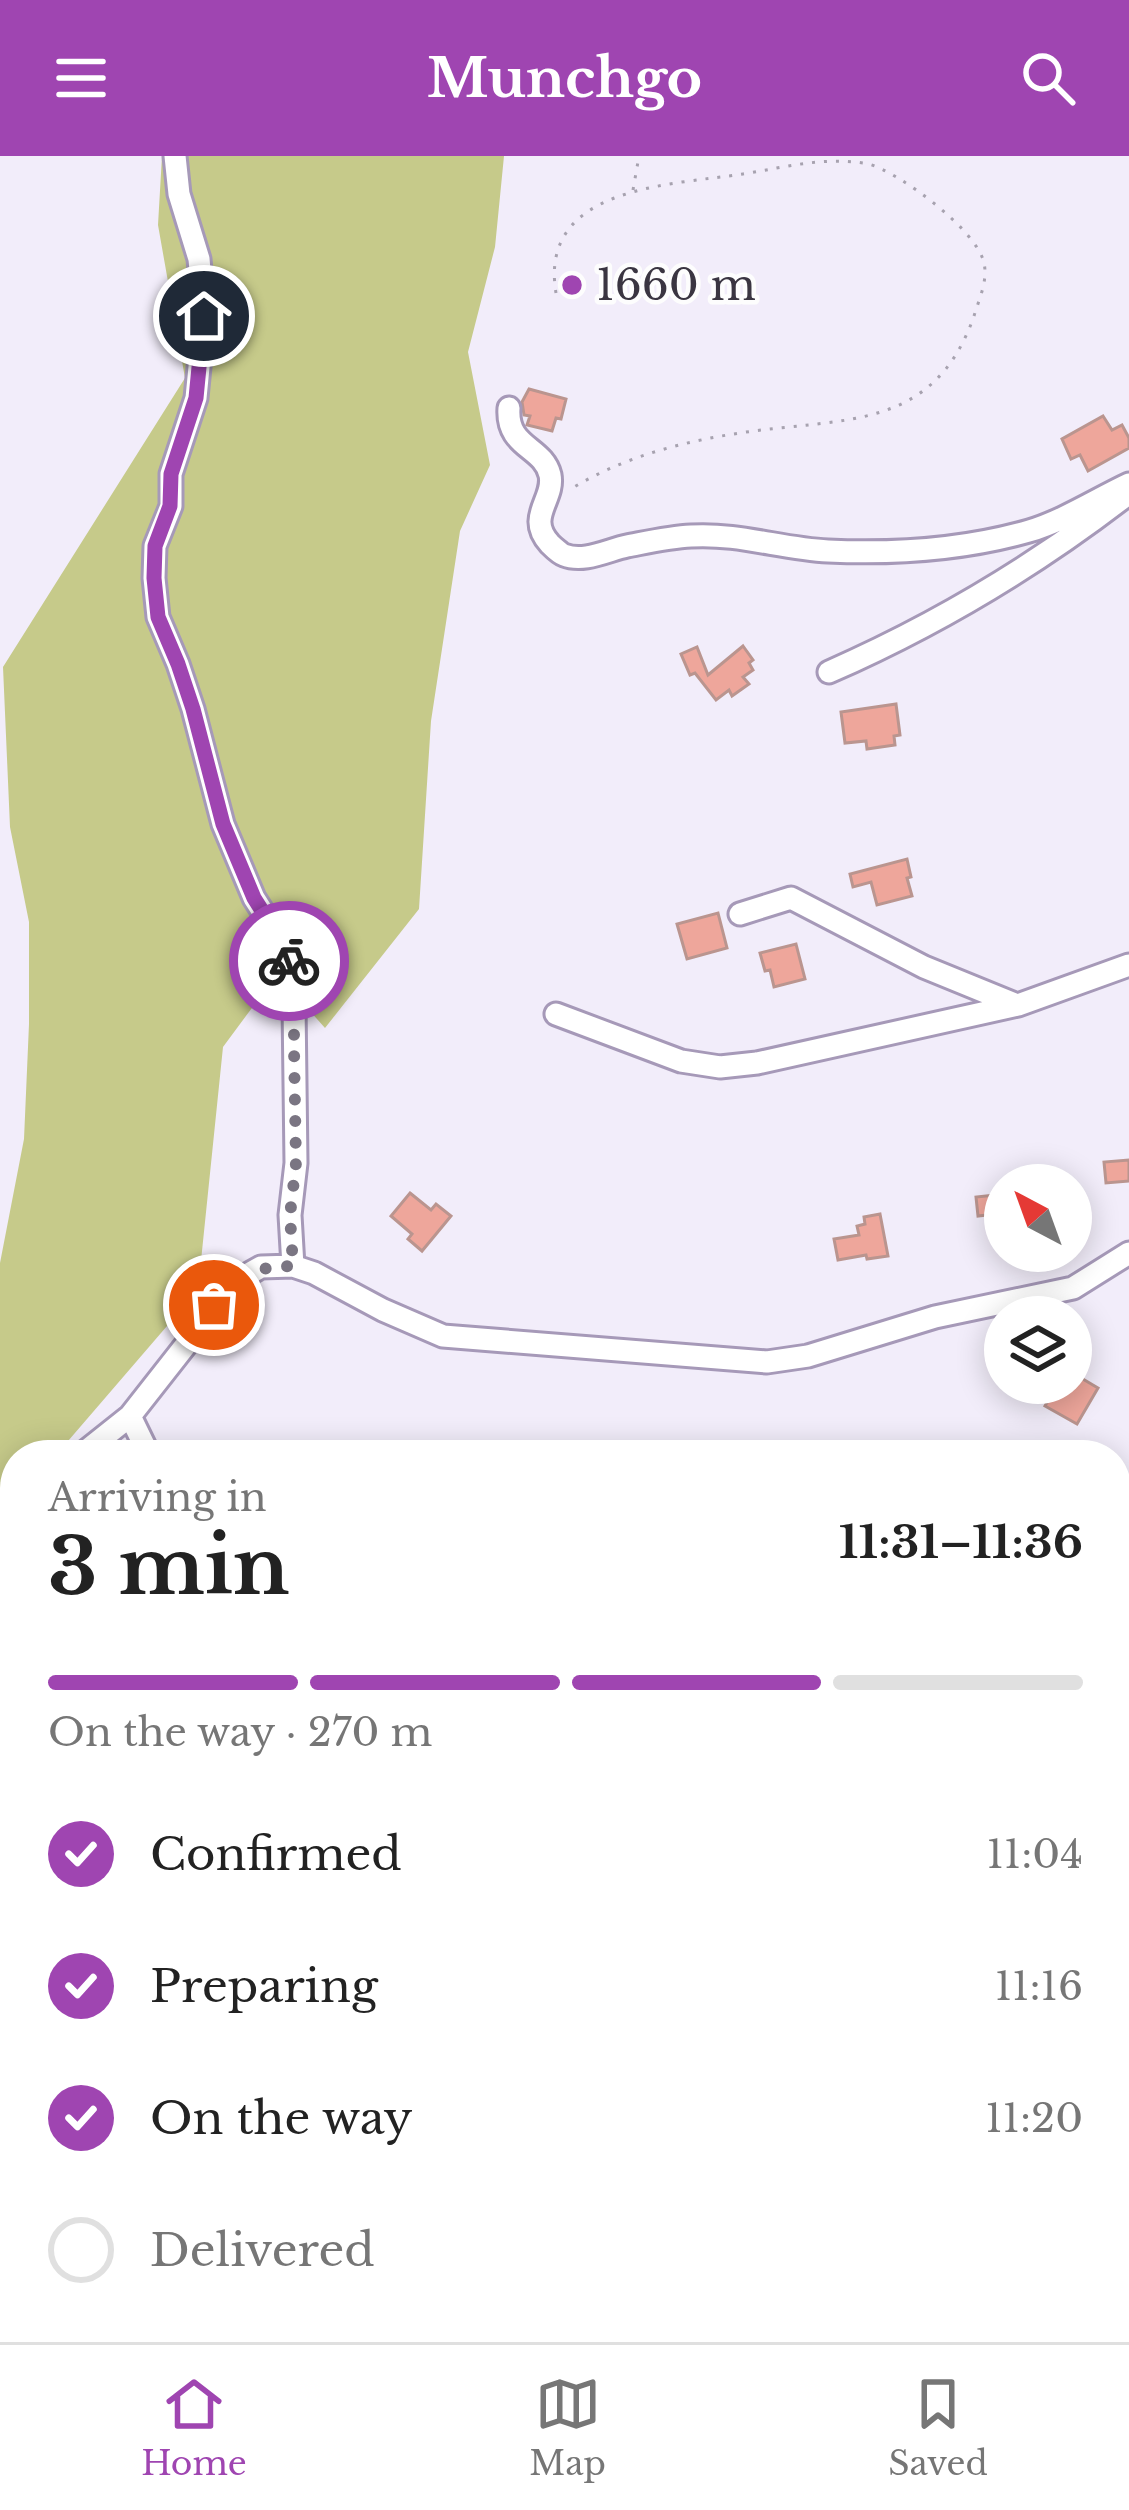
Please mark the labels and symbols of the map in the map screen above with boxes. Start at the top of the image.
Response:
place label: 1660 m [596,259,756,311]
pin [153,265,255,367]
marker: 1660 m [559,272,585,298]
courier [229,901,349,1021]
north arrow [984,1164,1092,1272]
pin [163,1254,265,1356]

